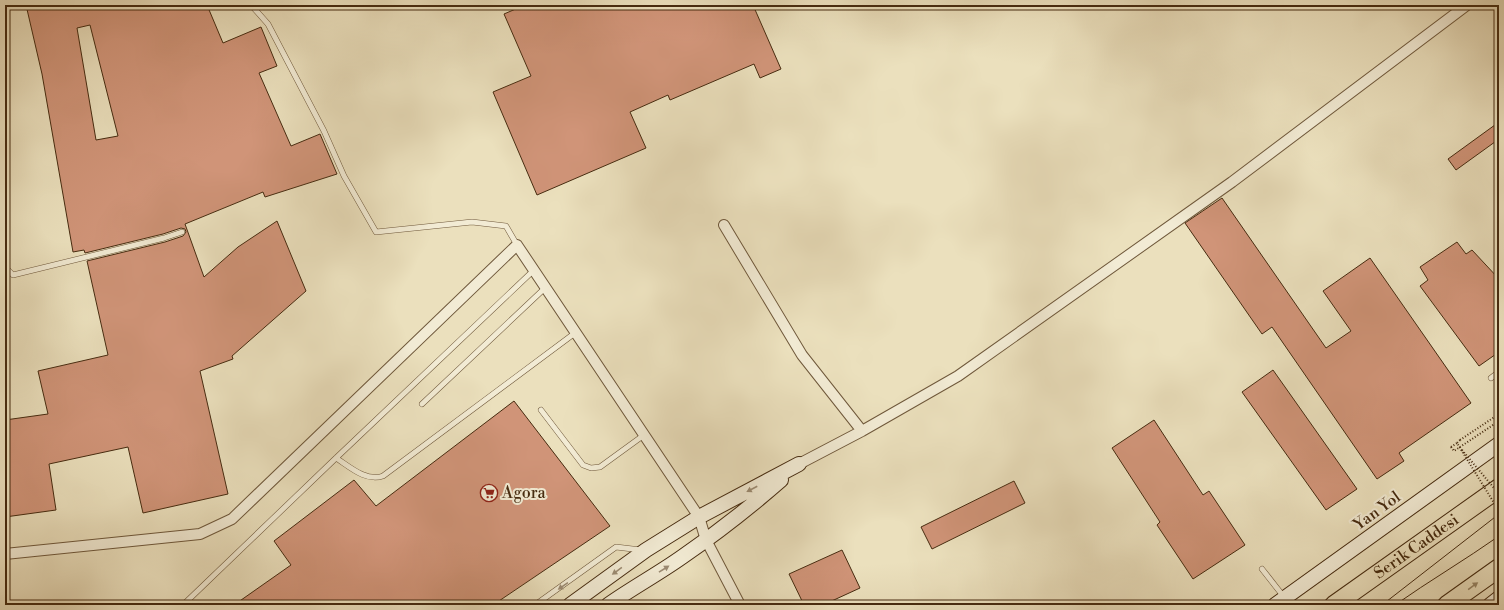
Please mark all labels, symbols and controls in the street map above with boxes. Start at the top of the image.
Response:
supermarket icon: Agora [479,483,499,503]
place label: Agora [501,483,547,503]
one-way arrow [746,486,758,492]
street label: Yan Yol [1349,487,1405,535]
street label: Serik Caddesi [1370,510,1463,583]
one-way arrow [659,565,669,573]
one-way arrow [612,566,623,575]
one-way arrow [557,581,568,590]
one-way arrow [1468,582,1478,590]

